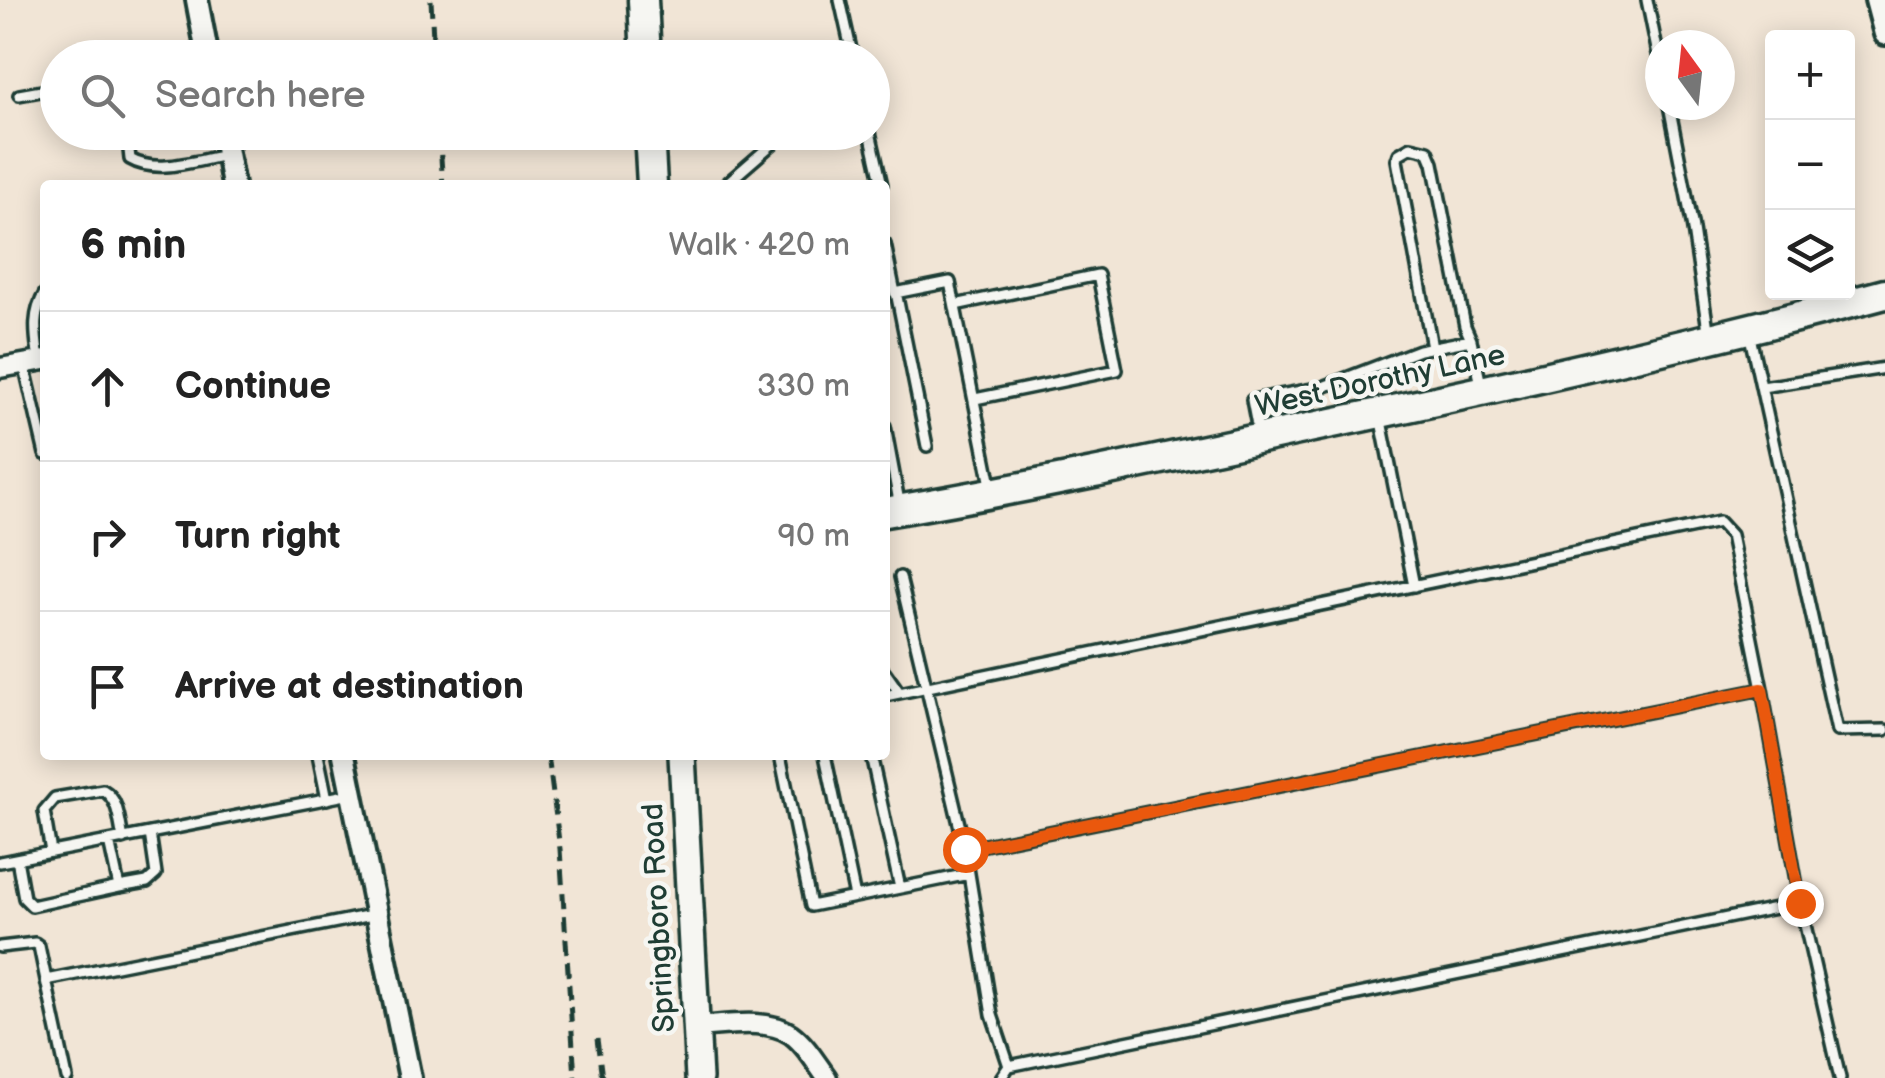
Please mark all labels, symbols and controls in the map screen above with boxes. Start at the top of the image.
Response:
north arrow [1645,30,1735,120]
map controls [1765,30,1855,300]
button: + [1765,30,1855,120]
search box [40,40,890,150]
icon: search [75,68,130,123]
text: Search here [155,73,366,118]
button: − [1765,120,1855,210]
button: layers [1765,210,1855,300]
text: 6 min [80,220,186,271]
text: Walk · 420 m [669,226,850,265]
street label: West Dorothy Lane [1252,337,1508,425]
icon: ahead [80,359,135,414]
text: Continue [175,364,331,409]
text: 330 m [757,367,850,406]
icon: right [80,509,135,564]
text: Turn right [175,514,340,559]
text: 90 m [778,517,850,556]
icon: arrive [80,659,135,714]
text: Arrive at destination [175,664,524,709]
street label: Springboro Road [635,802,683,1033]
route start [943,827,989,873]
route end [1778,881,1824,927]

